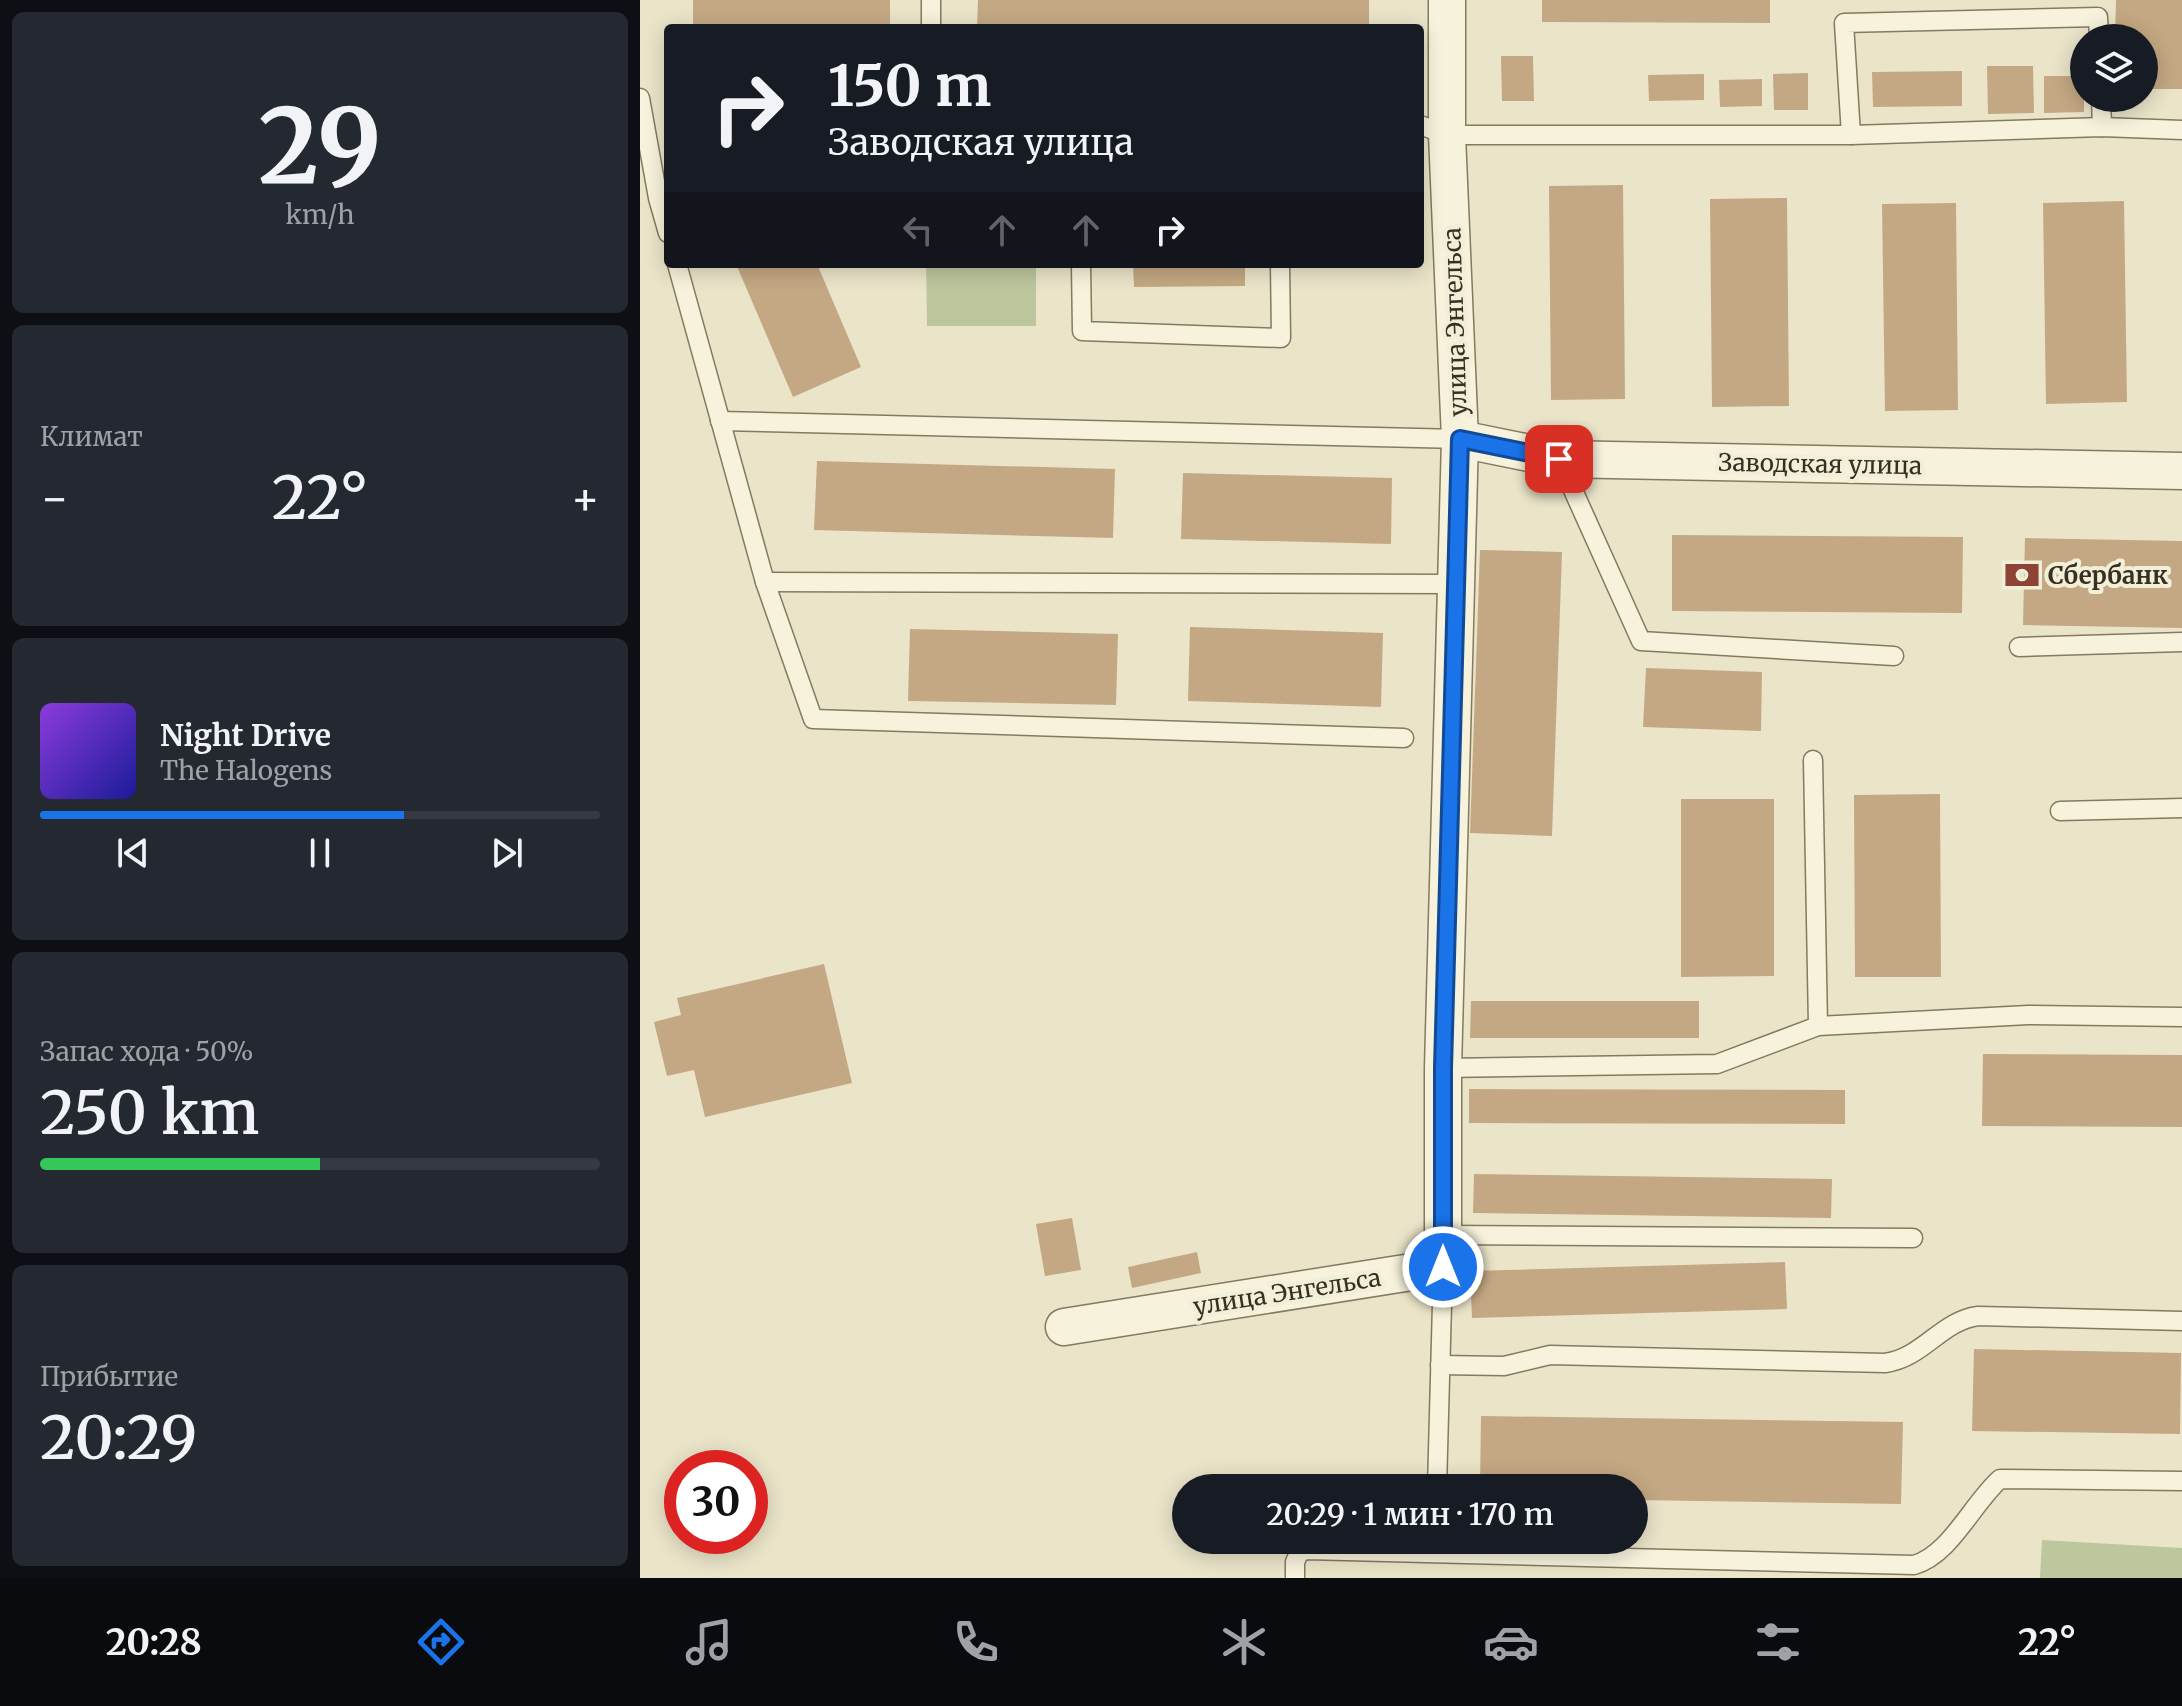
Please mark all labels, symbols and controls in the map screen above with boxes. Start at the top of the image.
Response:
map controls [2070,24,2158,112]
button: layers [2070,24,2158,112]
text: 150 m [828,51,991,121]
icon: right [696,56,800,160]
text: 29 [258,81,382,211]
text: Заводская улица [828,120,1134,165]
text: km/h [286,198,354,231]
icon: left [896,208,940,252]
icon: ahead [980,208,1024,252]
icon: ahead [1064,208,1108,252]
icon: right [1148,208,1192,252]
street label: улица Энгельса [1436,227,1474,417]
text: Климат [40,420,143,453]
pin [1525,425,1593,493]
icon: arrive [1537,437,1581,481]
street label: Заводская улица [1718,447,1922,481]
text: 22° [272,460,368,535]
text: − [40,471,69,526]
text: + [571,471,600,526]
bank icon: Сбербанк [2003,556,2041,594]
place label: Сбербанк [2048,560,2168,591]
text: Night Drive [160,716,331,754]
text: The Halogens [160,754,332,787]
icon: previous [111,831,155,875]
icon: pause [298,831,342,875]
icon: next [485,831,529,875]
text: Запас хода · 50% [40,1035,253,1068]
text: 250 km [40,1075,259,1150]
position arrow [1401,1225,1485,1309]
street label: улица Энгельса [1191,1262,1383,1322]
text: Прибытие [40,1360,178,1393]
text: 20:29 [40,1400,197,1475]
speed limit sign: 30 [664,1450,768,1554]
text: 20:29 · 1 мин · 170 m [1266,1495,1554,1533]
icon: directions [413,1614,469,1670]
icon: music [681,1614,737,1670]
icon: phone [948,1614,1004,1670]
icon: climate [1216,1614,1272,1670]
icon: car [1483,1614,1539,1670]
icon: filters [1750,1614,1806,1670]
text: 20:28 [106,1620,202,1665]
text: 22° [2018,1620,2076,1665]

